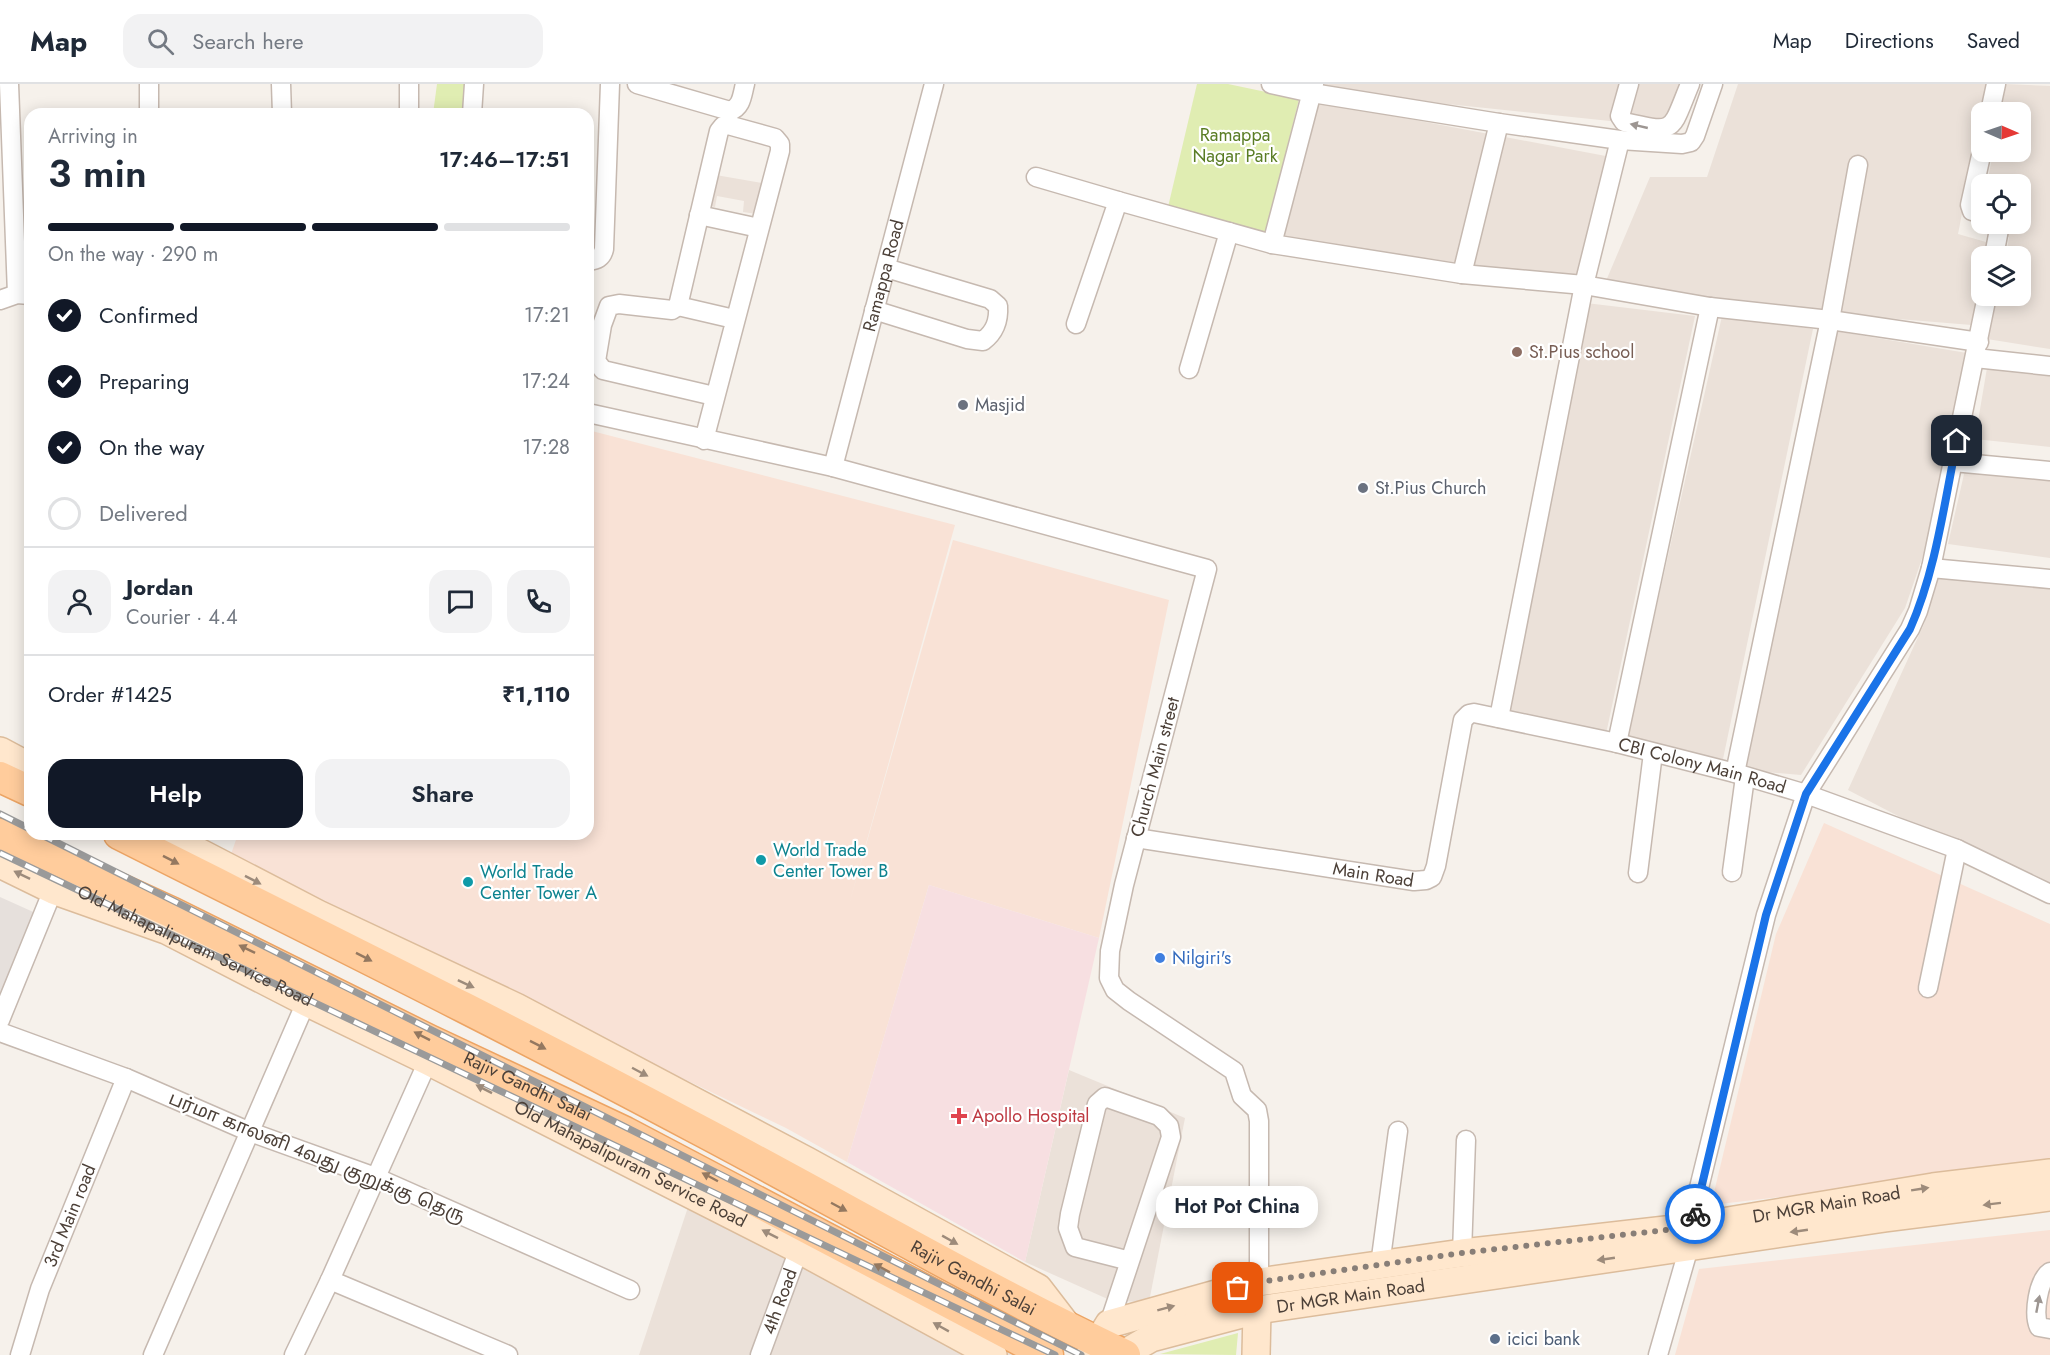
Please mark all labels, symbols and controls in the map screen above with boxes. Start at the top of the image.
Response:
search box [123,14,543,68]
text: Map [30,21,87,62]
icon: search [144,25,177,58]
text: Search here [192,25,304,57]
text: Map [1773,26,1812,56]
text: Directions [1845,26,1934,56]
text: Saved [1967,26,2020,56]
north arrow [1971,102,2031,162]
map controls [1971,102,2031,306]
one-way arrow [1630,121,1649,130]
text: Arriving in [48,122,138,151]
park label: Ramappa Nagar Park [1192,122,1278,169]
text: 17:46–17:51 [439,143,570,175]
text: 3 min [48,145,147,202]
button: locate [1971,174,2031,234]
street label: Ramappa Road [856,217,911,334]
text: On the way · 290 m [48,240,218,269]
button: layers [1971,246,2031,306]
icon: check [48,299,81,332]
text: Confirmed [99,299,198,331]
text: 17:21 [524,301,570,330]
place label: St.Pius school [1529,339,1634,365]
marker: St.Pius school [1510,345,1524,359]
icon: check [48,365,81,398]
text: Preparing [99,365,190,397]
text: 17:24 [521,367,570,396]
place label: Masjid [975,392,1025,418]
marker: Masjid [956,398,970,412]
pin [1931,415,1982,466]
icon: home [1940,424,1973,457]
icon: check [48,431,81,464]
text: On the way [99,431,204,463]
text: 17:28 [522,433,570,462]
place label: St.Pius Church [1375,475,1486,501]
marker: St.Pius Church [1356,481,1370,495]
text: Delivered [99,497,188,529]
button: person [48,570,111,633]
button: chat [429,570,492,633]
button: phone [507,570,570,633]
text: Jordan [126,571,193,603]
text: Courier · 4.4 [126,603,238,632]
text: Order #1425 [48,678,172,710]
text: ₹1,110 [502,678,570,710]
street label: Church Main street [1124,694,1186,840]
street label: CBI Colony Main Road [1615,731,1789,800]
button: Help [48,759,303,828]
button: Share [315,759,570,828]
place label: World Trade Center Tower B [773,837,888,884]
marker: World Trade Center Tower B [754,853,768,867]
one-way arrow [163,856,180,865]
street label: Main Road [1331,856,1416,894]
place label: World Trade Center Tower A [480,859,597,906]
one-way arrow [13,870,30,880]
one-way arrow [244,874,262,884]
marker: World Trade Center Tower A [461,875,475,889]
street label: Old Mahapalipuram Service Road [73,879,317,1013]
one-way arrow [239,944,256,953]
place label: Nilgiri's [1172,945,1231,971]
marker: Nilgiri's [1153,951,1167,965]
one-way arrow [356,953,373,962]
one-way arrow [458,979,475,988]
one-way arrow [413,1031,430,1041]
one-way arrow [530,1040,547,1049]
street label: Rajiv Gandhi Salai [459,1045,596,1128]
one-way arrow [631,1067,648,1077]
one-way arrow [475,1084,492,1094]
street label: பர்மா காலனி 4வது குறுக்கு தெரு [165,1085,469,1229]
street label: Old Mahapalipuram Service Road [510,1094,751,1234]
place label: Apollo Hospital [972,1103,1090,1129]
marker: Apollo Hospital [950,1107,968,1125]
street label: 3rd Main road [37,1160,102,1271]
one-way arrow [701,1172,718,1182]
street label: Dr MGR Main Road [1751,1180,1902,1230]
courier [1665,1184,1725,1244]
one-way arrow [1911,1185,1930,1194]
callout: Hot Pot China [1157,1186,1319,1228]
text: Hot Pot China [1174,1192,1300,1221]
icon: bike [1679,1198,1712,1231]
one-way arrow [1982,1199,2001,1209]
one-way arrow [831,1202,848,1212]
one-way arrow [1789,1226,1808,1235]
one-way arrow [761,1229,778,1239]
street label: Rajiv Gandhi Salai [906,1234,1041,1322]
one-way arrow [942,1235,958,1246]
one-way arrow [1596,1254,1615,1263]
pin [1212,1262,1263,1313]
one-way arrow [873,1263,890,1273]
street label: 4th Road [756,1265,804,1338]
icon: bag [1221,1271,1254,1304]
street label: Dr MGR Main Road [1275,1273,1427,1320]
one-way arrow [2034,1294,2043,1313]
one-way arrow [1157,1303,1175,1312]
one-way arrow [933,1322,950,1332]
place label: icici bank [1507,1326,1580,1352]
marker: icici bank [1488,1332,1502,1346]

